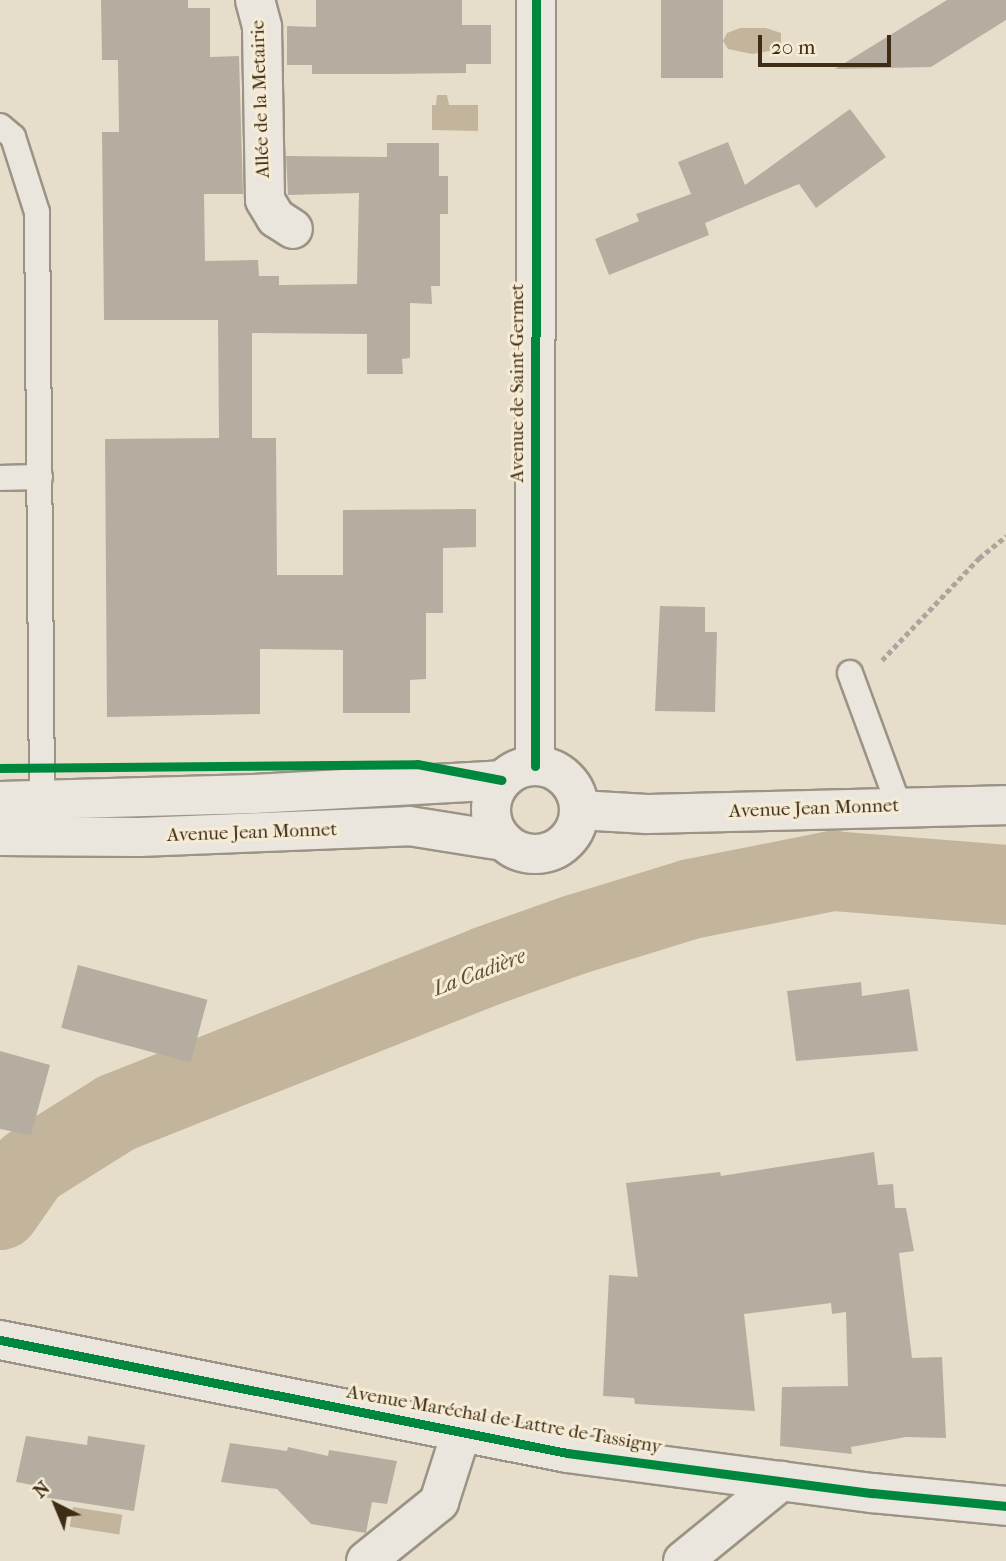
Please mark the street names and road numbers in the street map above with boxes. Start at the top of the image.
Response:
street label: Allée de la Metairie [247,20,275,178]
street label: Avenue de Saint-Germet [507,284,529,482]
street label: Avenue Jean Monnet [729,795,899,823]
street label: Avenue Jean Monnet [167,819,337,847]
street label: Avenue Maréchal de Lattre de Tassigny [345,1381,663,1459]

